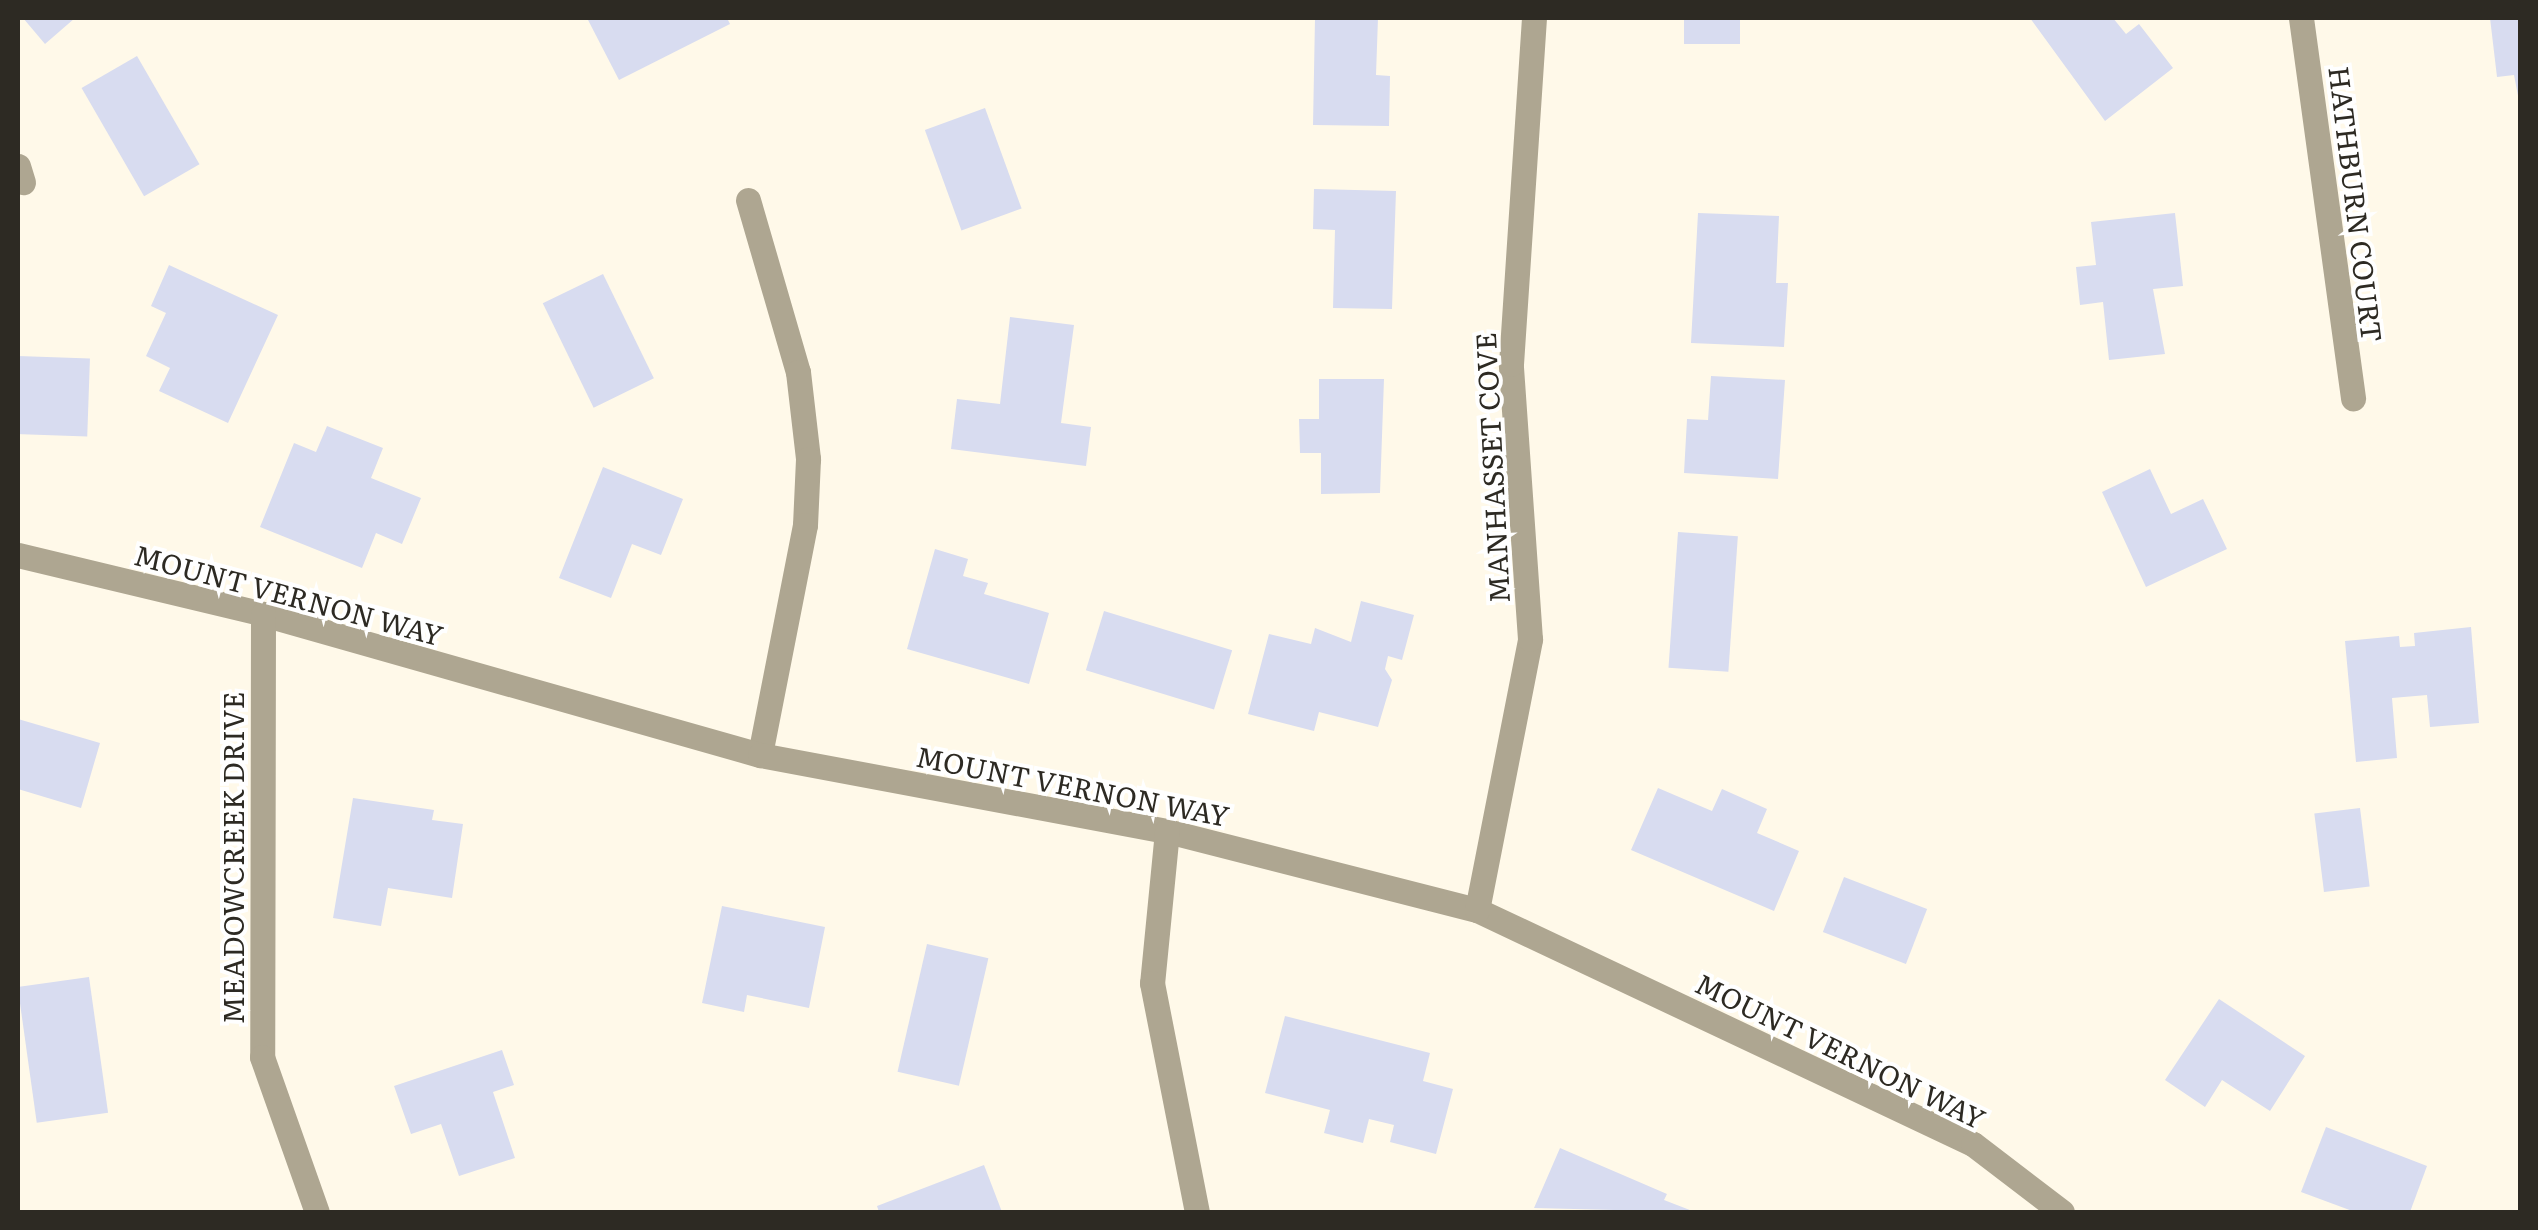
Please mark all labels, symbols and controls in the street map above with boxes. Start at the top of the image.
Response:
street label: HATHBURN COURT [2323,64,2391,344]
street label: MANHASSET COVE [1467,332,1515,604]
street label: MOUNT VERNON WAY [131,537,447,651]
street label: MEADOWCREEK DRIVE [215,692,249,1024]
street label: MOUNT VERNON WAY [914,738,1232,832]
street label: MOUNT VERNON WAY [1691,965,1991,1135]

